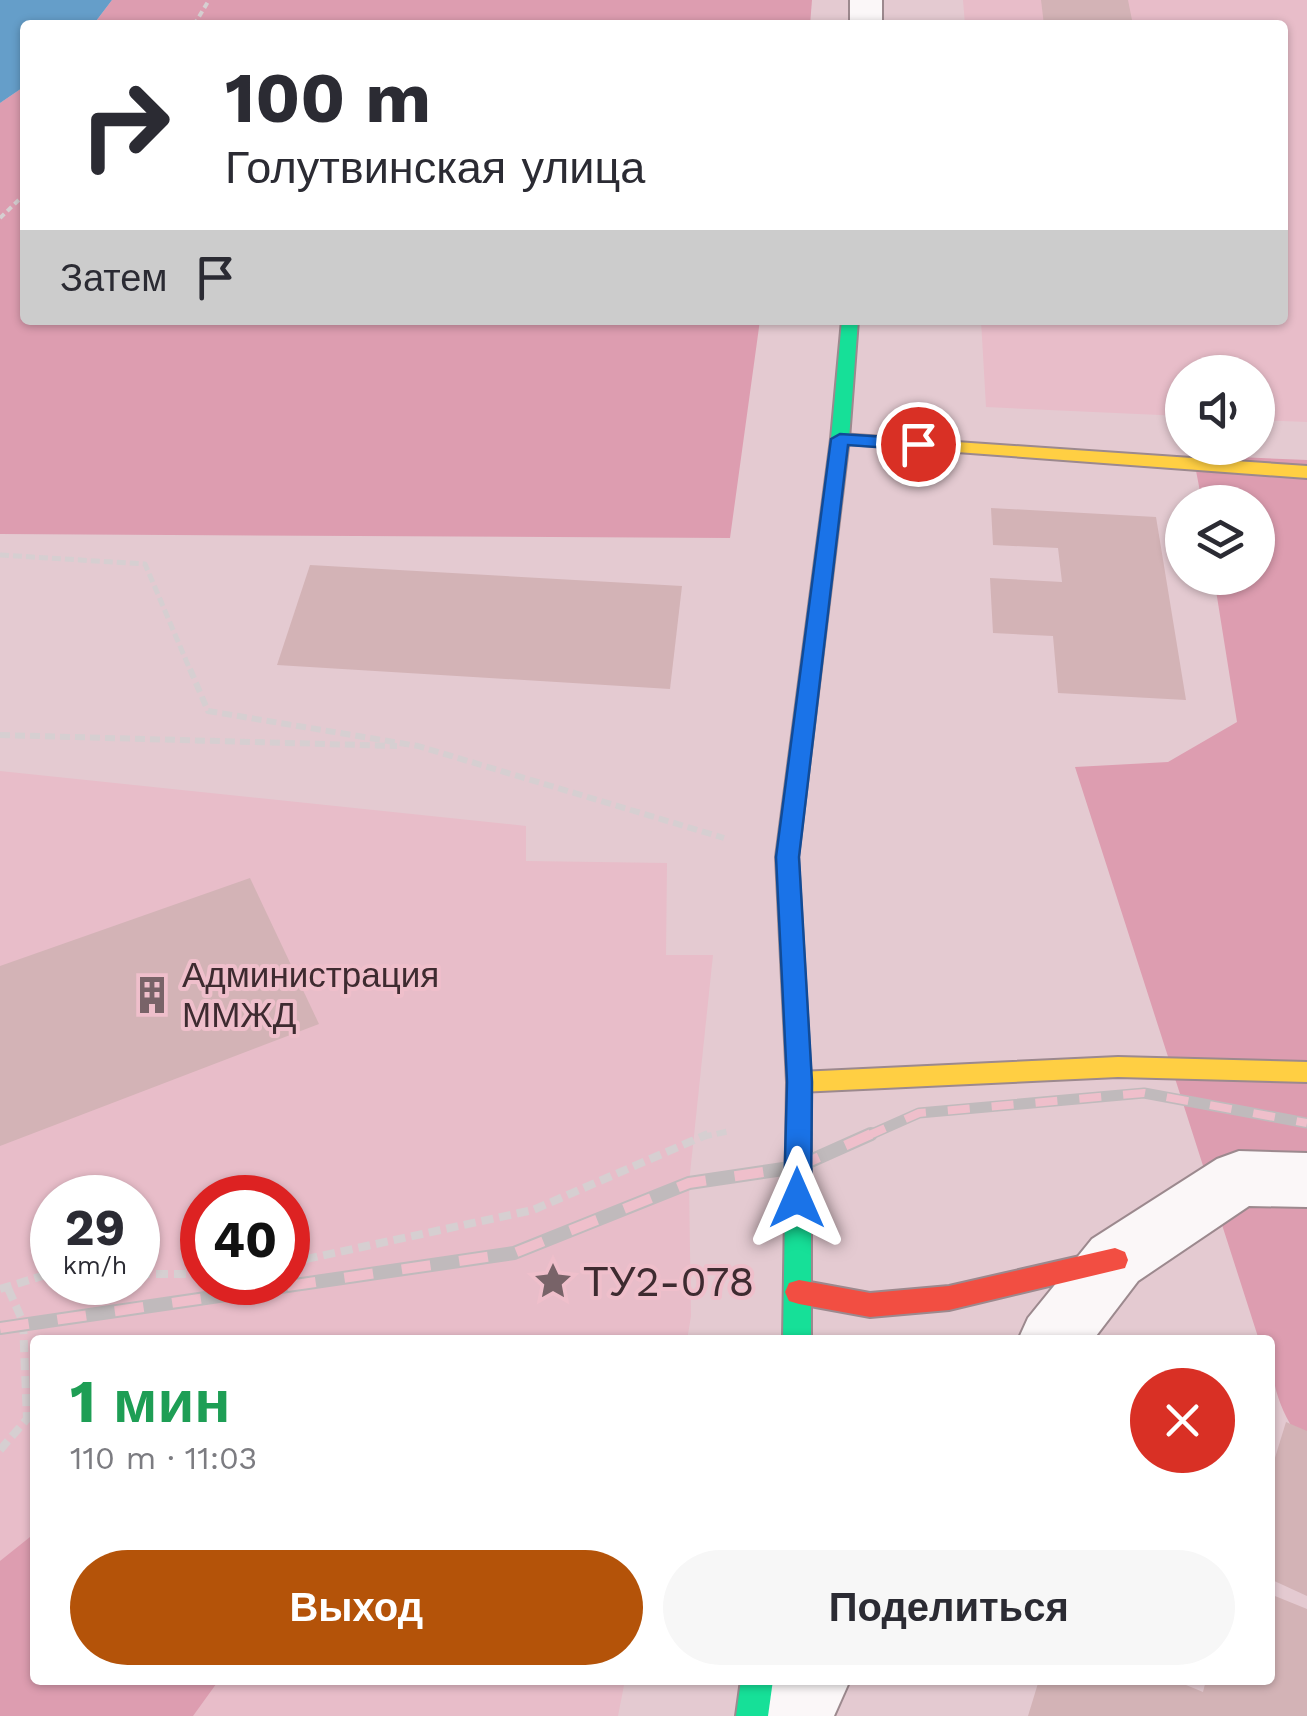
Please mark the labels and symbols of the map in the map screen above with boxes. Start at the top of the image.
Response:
pin [876,402,961,487]
place label: Администрация ММЖД [182,954,439,1036]
building icon: Администрация ММЖД [131,974,173,1016]
position arrow [745,1146,849,1250]
speed limit sign: 40 [180,1175,310,1305]
place label: ТУ2-078 [583,1257,754,1306]
place icon: ТУ2-078 [532,1260,574,1302]

